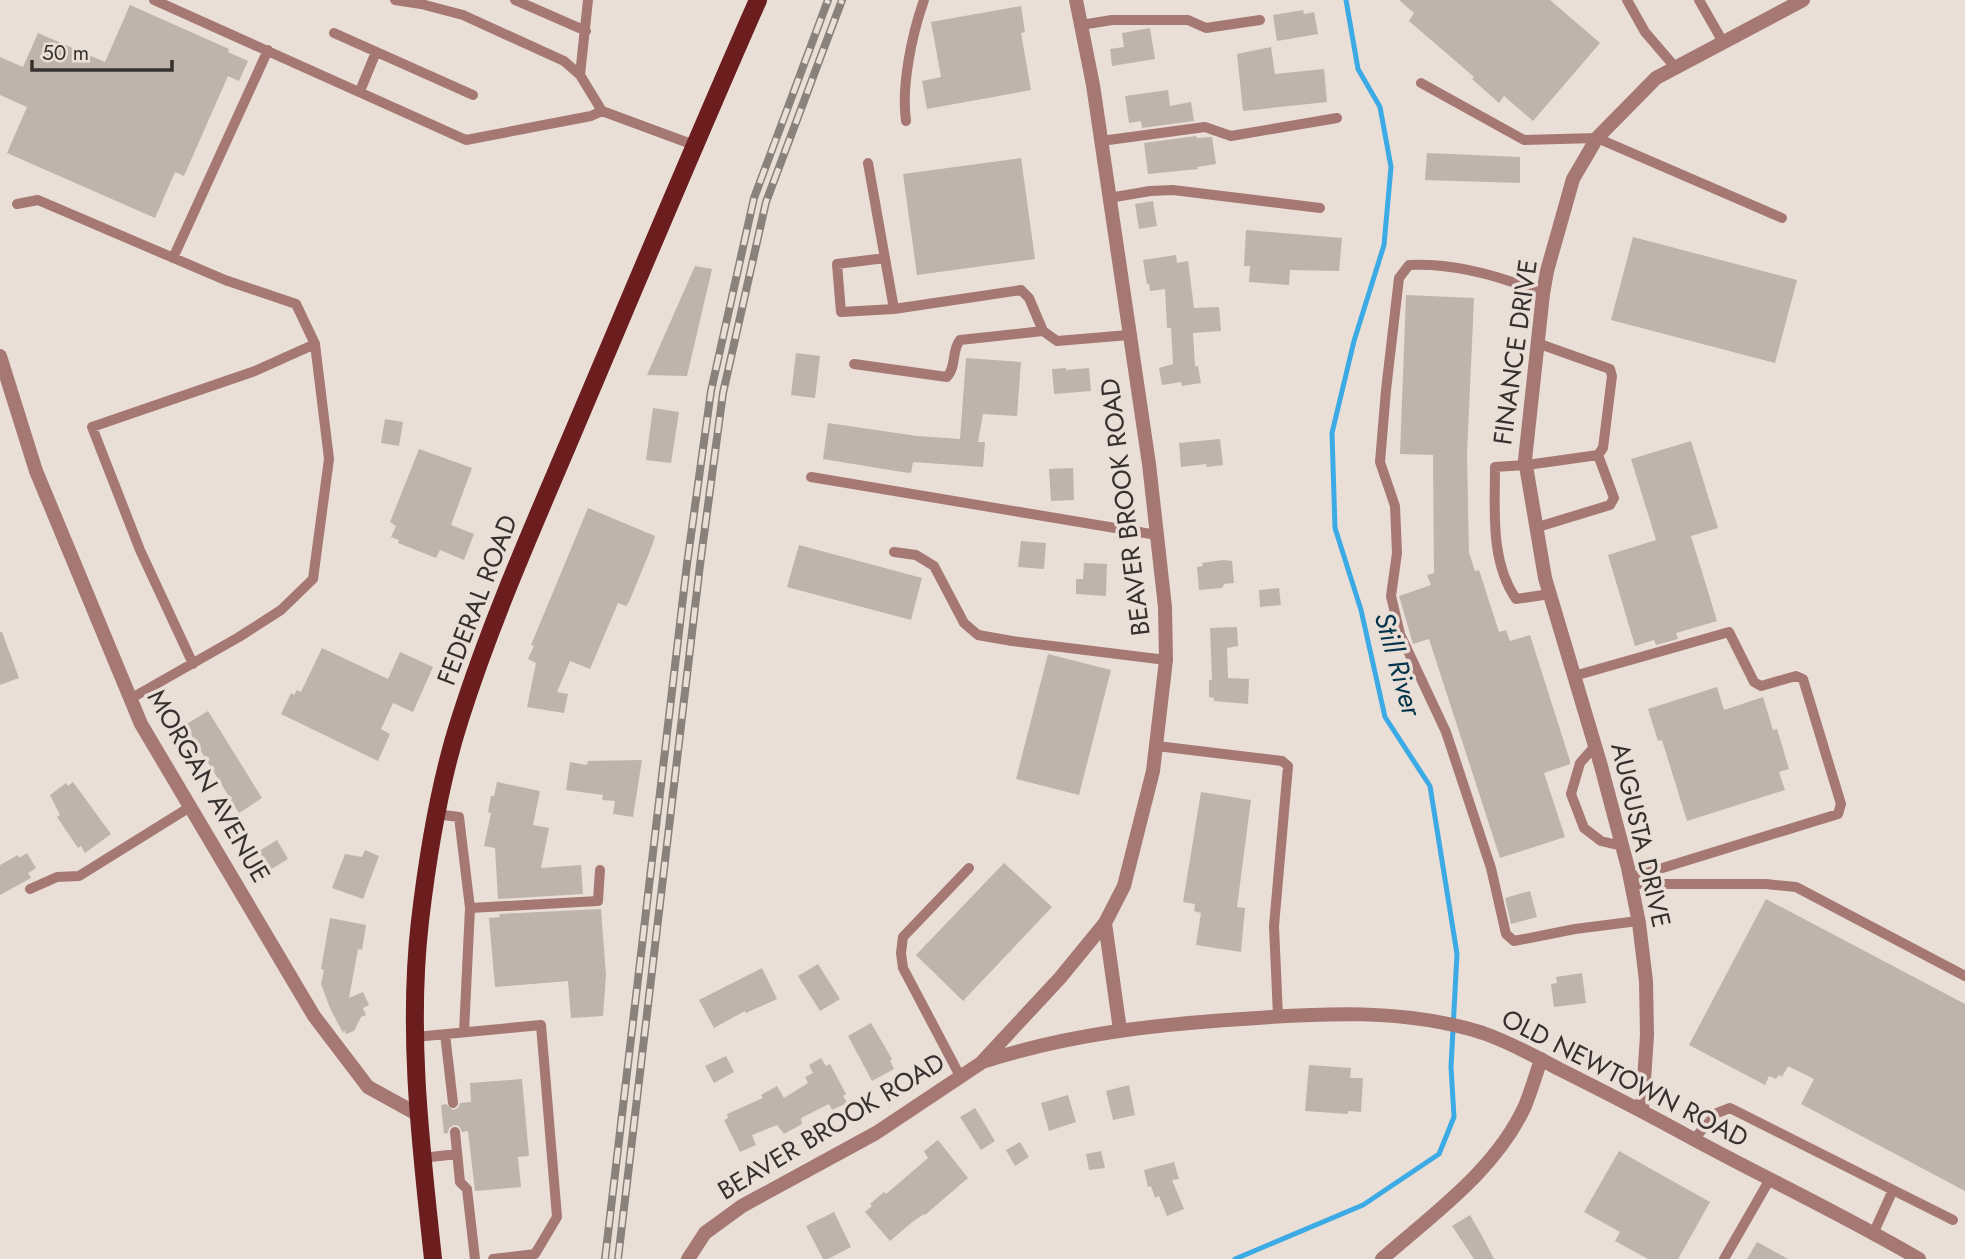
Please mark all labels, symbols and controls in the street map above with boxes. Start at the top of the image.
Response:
scale bar [32,28,172,72]
text: 50 m [42,38,89,68]
street label: FINANCE DRIVE [1483,257,1547,447]
street label: BEAVER BROOK ROAD [1090,376,1160,638]
street label: FEDERAL ROAD [427,509,527,691]
water label: Still River [1364,607,1433,722]
street label: MORGAN AVENUE [138,682,280,890]
street label: AUGUSTA DRIVE [1601,739,1681,931]
street label: OLD NEWTOWN ROAD [1495,999,1755,1157]
street label: BEAVER BROOK ROAD [710,1043,952,1209]

